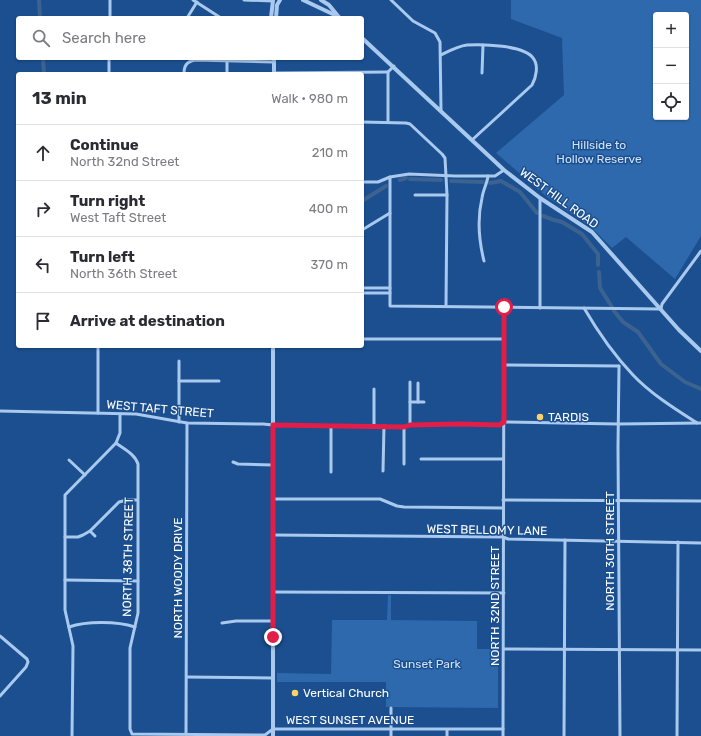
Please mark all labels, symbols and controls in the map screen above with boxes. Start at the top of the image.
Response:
map controls [653,12,689,120]
button: + [653,12,689,48]
search box [16,16,364,60]
icon: search [30,27,52,49]
text: Search here [62,29,146,47]
button: − [653,48,689,84]
button: locate [653,84,689,120]
text: 13 min [32,88,87,108]
text: Walk · 980 m [271,91,348,106]
text: Continue [70,136,139,154]
park label: Hillside to Hollow Reserve [556,138,642,166]
icon: ahead [32,142,54,164]
text: 210 m [312,145,348,160]
text: North 32nd Street [70,154,179,169]
street label: WEST HILL ROAD [517,165,601,231]
text: Turn right [70,192,145,210]
icon: right [32,198,54,220]
text: 400 m [309,201,348,216]
text: West Taft Street [70,210,166,225]
text: Turn left [70,248,135,266]
icon: left [32,254,54,276]
text: 370 m [311,257,348,272]
text: North 36th Street [70,266,177,281]
route start [495,298,513,316]
icon: arrive [32,310,54,332]
text: Arrive at destination [70,312,225,330]
street label: WEST TAFT STREET [106,397,214,421]
place label: TARDIS [548,410,589,424]
marker: TARDIS [535,412,545,422]
street label: NORTH 30TH STREET [603,491,617,611]
street label: NORTH 38TH STREET [120,497,136,617]
street label: NORTH WOODY DRIVE [171,517,185,639]
street label: WEST BELLOMY LANE [426,522,548,538]
street label: NORTH 32ND STREET [488,546,502,666]
route end [264,628,282,646]
park label: Sunset Park [393,657,461,671]
place label: Vertical Church [303,686,389,700]
marker: Vertical Church [290,688,300,698]
street label: WEST SUNSET AVENUE [286,713,414,727]

